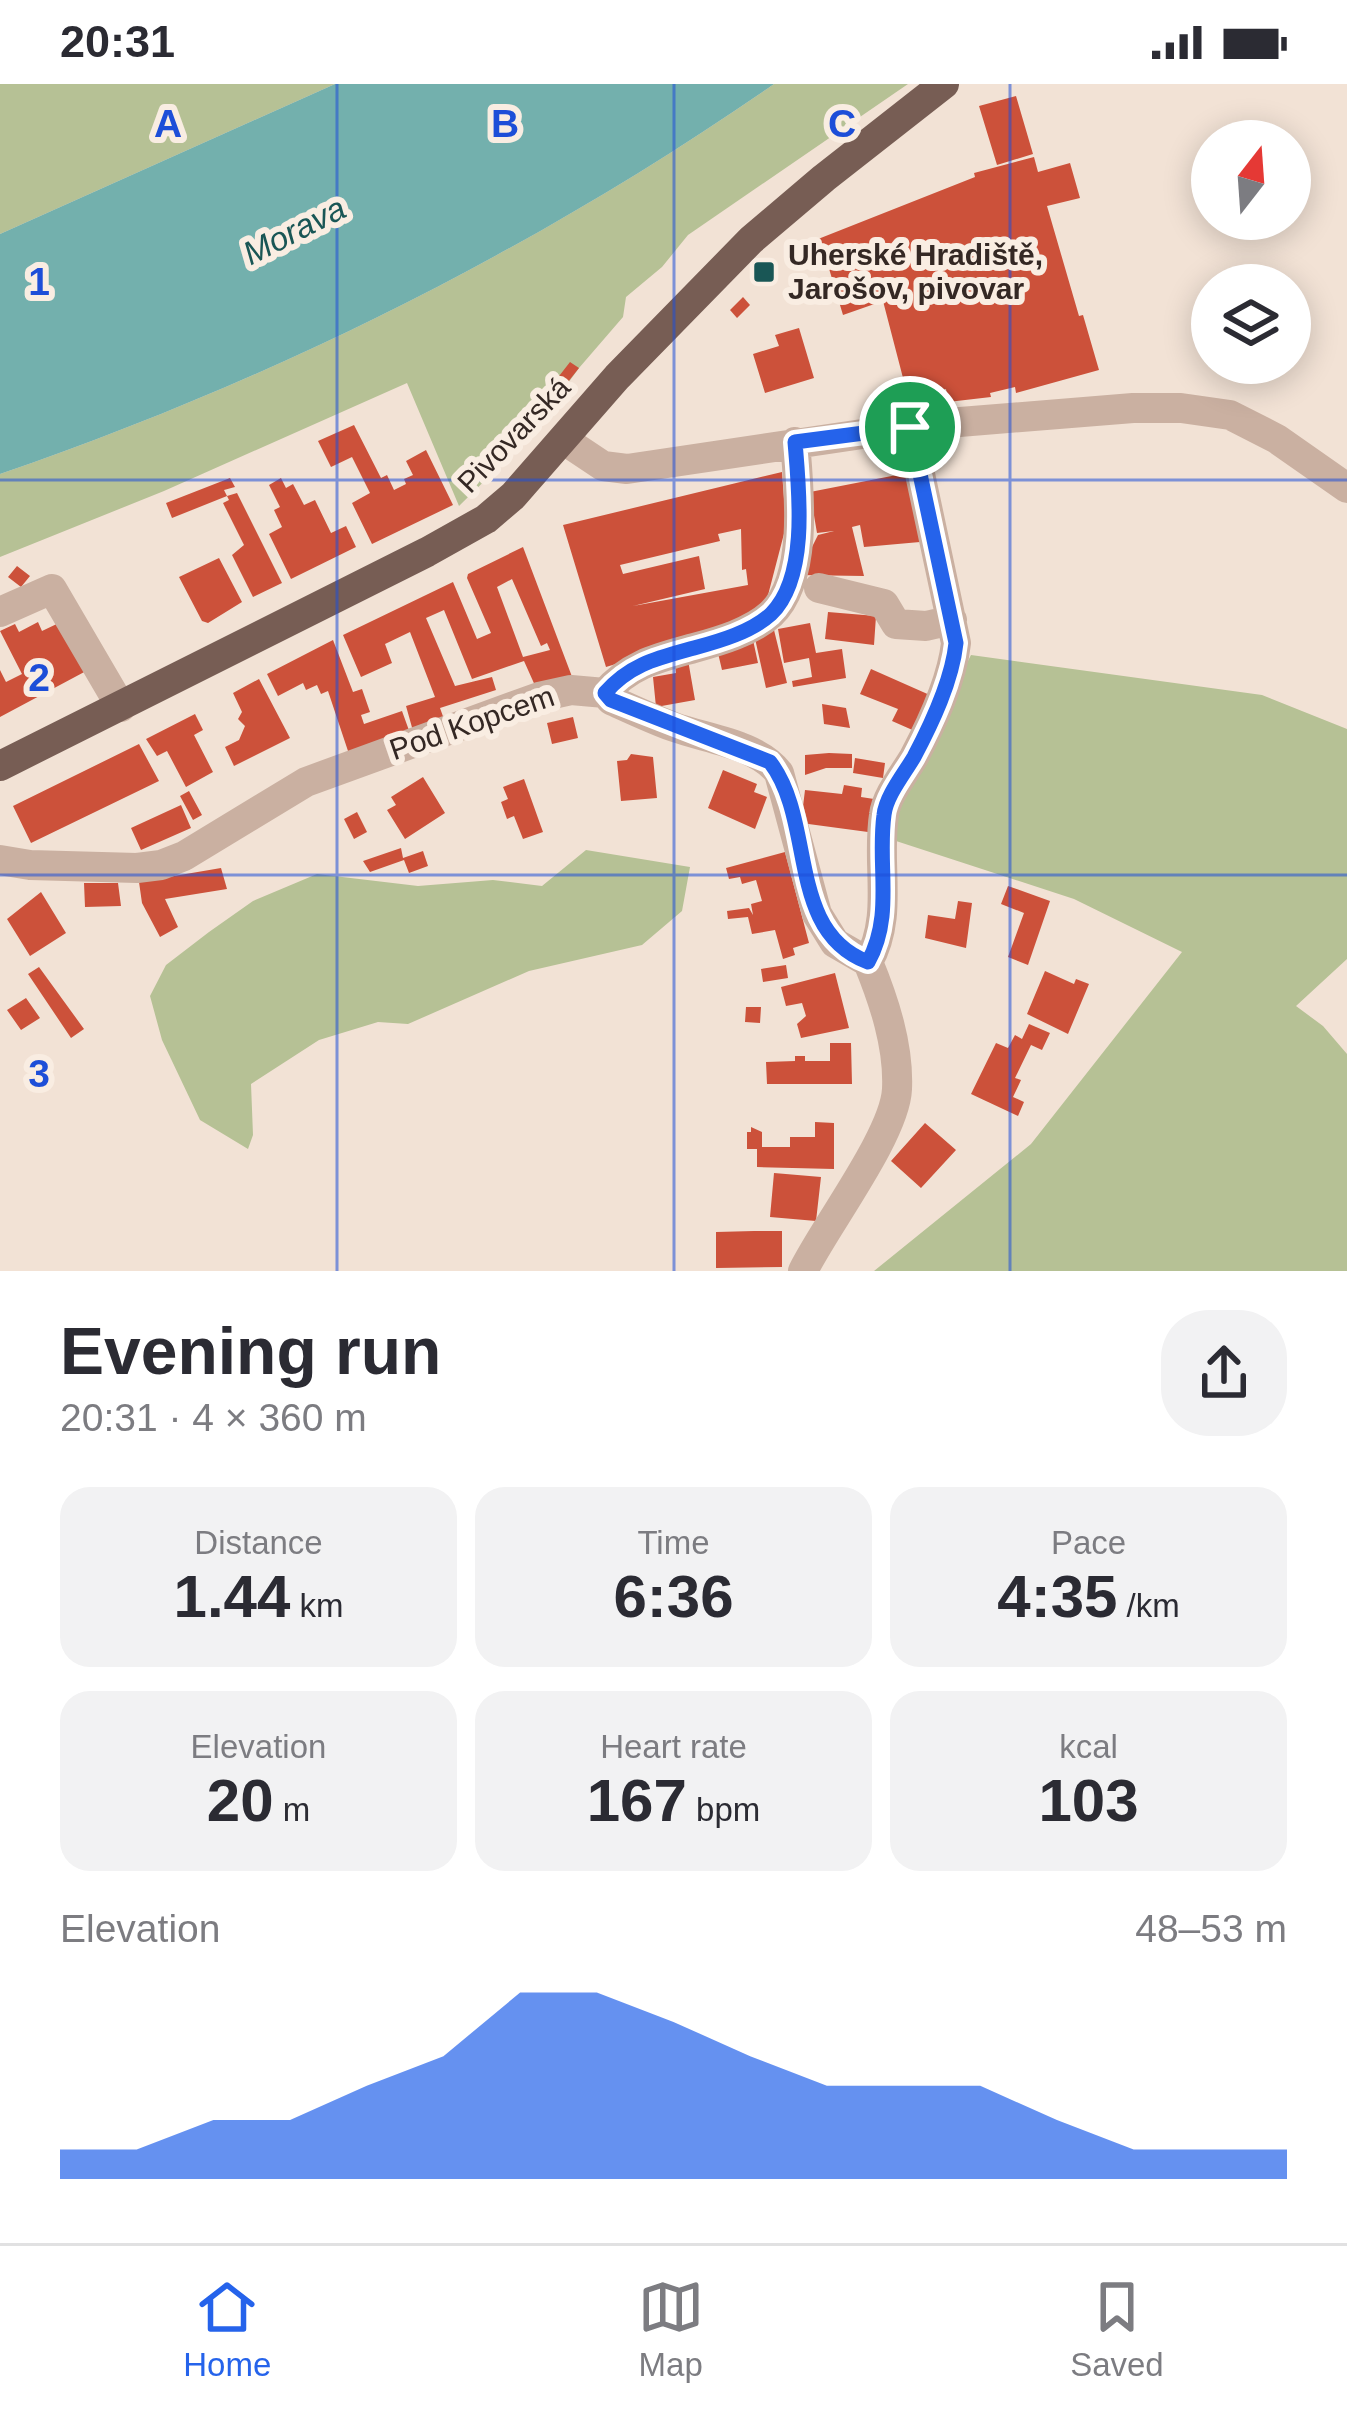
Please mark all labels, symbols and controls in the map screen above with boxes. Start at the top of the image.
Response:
text: 20:31 [60,16,175,67]
text: A [154,102,182,145]
text: B [491,102,519,145]
text: C [828,102,856,145]
north arrow [1191,120,1311,240]
map controls [1191,120,1311,384]
water label: Morava [237,189,352,272]
place label: Uherské Hradiště, Jarošov, pivovar [788,238,1043,305]
marker: Uherské Hradiště, Jarošov, pivovar [751,259,777,285]
text: 1 [28,260,50,303]
button: layers [1191,264,1311,384]
street label: Pivovarská [451,370,577,499]
pin [859,376,961,478]
icon: arrive [877,394,943,460]
text: 2 [28,656,50,699]
street label: Pod Kopcem [385,679,558,766]
text: 3 [28,1052,50,1095]
button: share [1161,1310,1287,1436]
text: Evening run [60,1314,441,1388]
text: 20:31 · 4 × 360 m [60,1396,367,1439]
text: Distance [194,1524,323,1561]
text: Time [637,1524,710,1561]
text: Pace [1051,1524,1126,1561]
text: 1.44 [174,1563,290,1630]
text: 6:36 [613,1563,734,1630]
text: 4:35 [997,1563,1117,1630]
text: km [290,1587,343,1624]
text: /km [1117,1587,1180,1624]
text: Elevation [191,1728,326,1765]
text: Heart rate [600,1728,747,1765]
text: kcal [1059,1728,1118,1765]
text: 20 [207,1767,274,1834]
text: 167 [587,1767,687,1834]
text: 103 [1038,1767,1139,1834]
text: m [274,1791,310,1828]
text: bpm [687,1791,760,1828]
text: Elevation [60,1907,220,1950]
text: 48–53 m [1135,1907,1287,1950]
tab: Home [183,2274,271,2384]
tab: Map [638,2274,704,2384]
tab: Saved [1070,2274,1164,2384]

